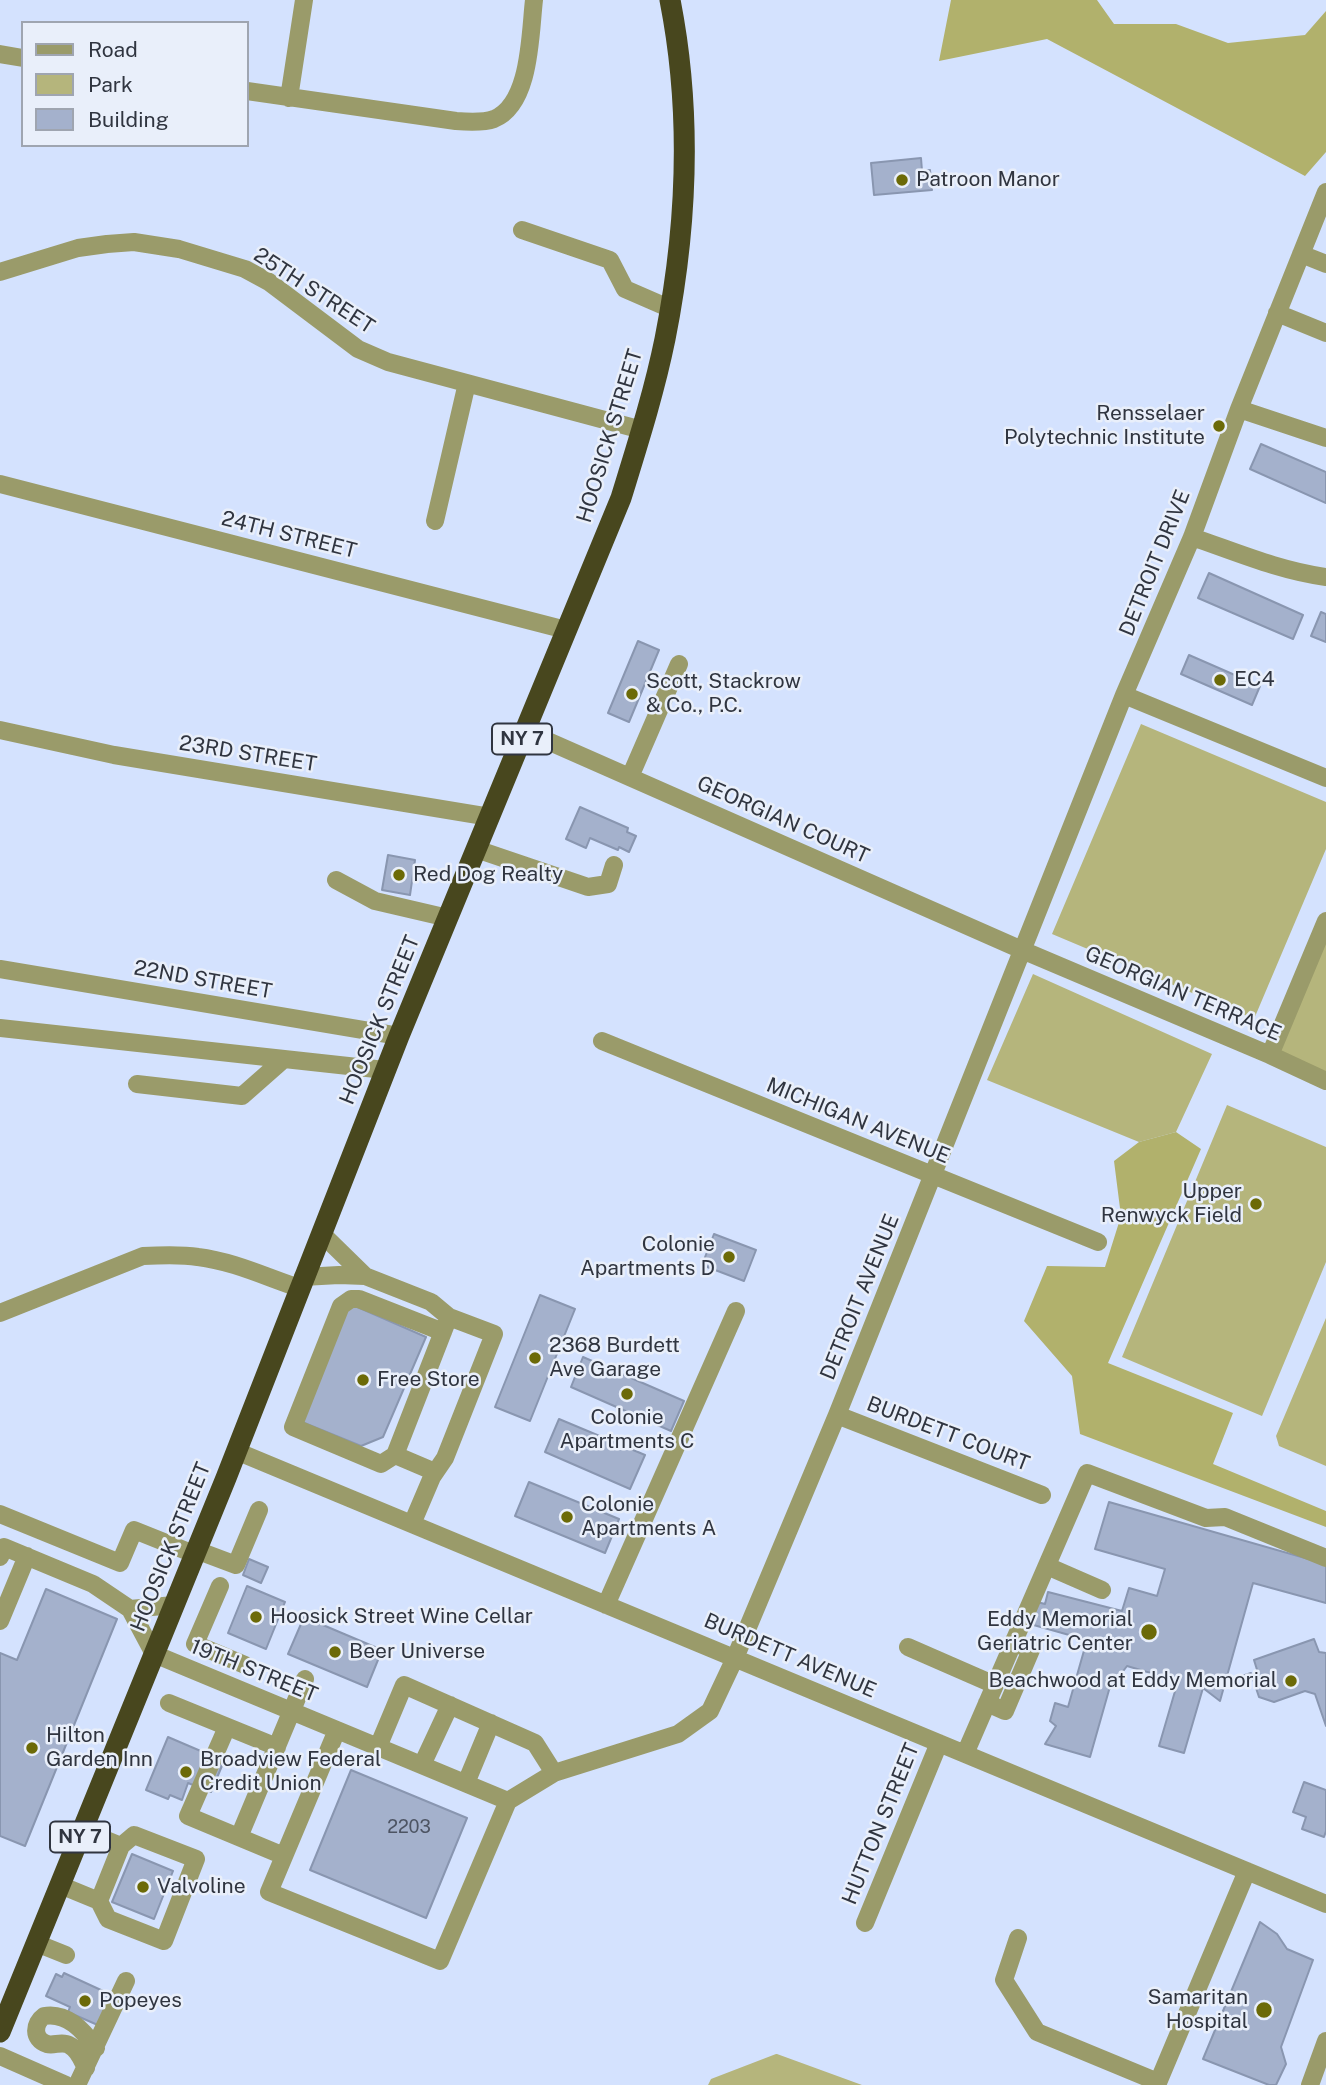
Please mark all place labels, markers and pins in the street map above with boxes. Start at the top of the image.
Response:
place label: Patroon Manor [916,167,1060,193]
marker: Patroon Manor [894,172,910,188]
place label: Rensselaer Polytechnic Institute [1004,401,1205,451]
marker: Rensselaer Polytechnic Institute [1211,418,1227,434]
place label: EC4 [1234,667,1275,693]
place label: Scott, Stackrow & Co., P.C. [646,669,801,719]
marker: EC4 [1212,672,1228,688]
marker: Scott, Stackrow & Co., P.C. [624,686,640,702]
place label: Red Dog Realty [413,862,563,888]
marker: Red Dog Realty [391,867,407,883]
place label: Upper Renwyck Field [1101,1179,1242,1229]
marker: Upper Renwyck Field [1248,1196,1264,1212]
place label: Colonie Apartments D [580,1232,715,1282]
marker: Colonie Apartments D [721,1249,737,1265]
place label: 2368 Burdett Ave Garage [549,1333,680,1383]
marker: 2368 Burdett Ave Garage [527,1350,543,1366]
place label: Free Store [377,1367,480,1393]
marker: Free Store [355,1372,371,1388]
marker: Colonie Apartments C [619,1386,635,1402]
place label: Colonie Apartments C [559,1405,695,1455]
place label: Colonie Apartments A [581,1492,716,1542]
marker: Colonie Apartments A [559,1509,575,1525]
place label: Hoosick Street Wine Cellar [270,1604,533,1630]
place label: Eddy Memorial Geriatric Center [977,1607,1133,1657]
marker: Hoosick Street Wine Cellar [248,1609,264,1625]
marker: Eddy Memorial Geriatric Center [1139,1622,1159,1642]
place label: Beer Universe [349,1639,485,1665]
marker: Beer Universe [327,1644,343,1660]
place label: Beachwood at Eddy Memorial [988,1668,1277,1694]
marker: Beachwood at Eddy Memorial [1283,1673,1299,1689]
place label: Hilton Garden Inn [46,1723,153,1773]
marker: Hilton Garden Inn [24,1740,40,1756]
place label: Broadview Federal Credit Union [200,1747,381,1797]
marker: Broadview Federal Credit Union [178,1764,194,1780]
place label: Valvoline [157,1874,246,1900]
marker: Valvoline [135,1879,151,1895]
place label: Samaritan Hospital [1147,1985,1248,2035]
place label: Popeyes [99,1988,182,2014]
marker: Popeyes [77,1993,93,2009]
marker: Samaritan Hospital [1254,2000,1274,2020]

